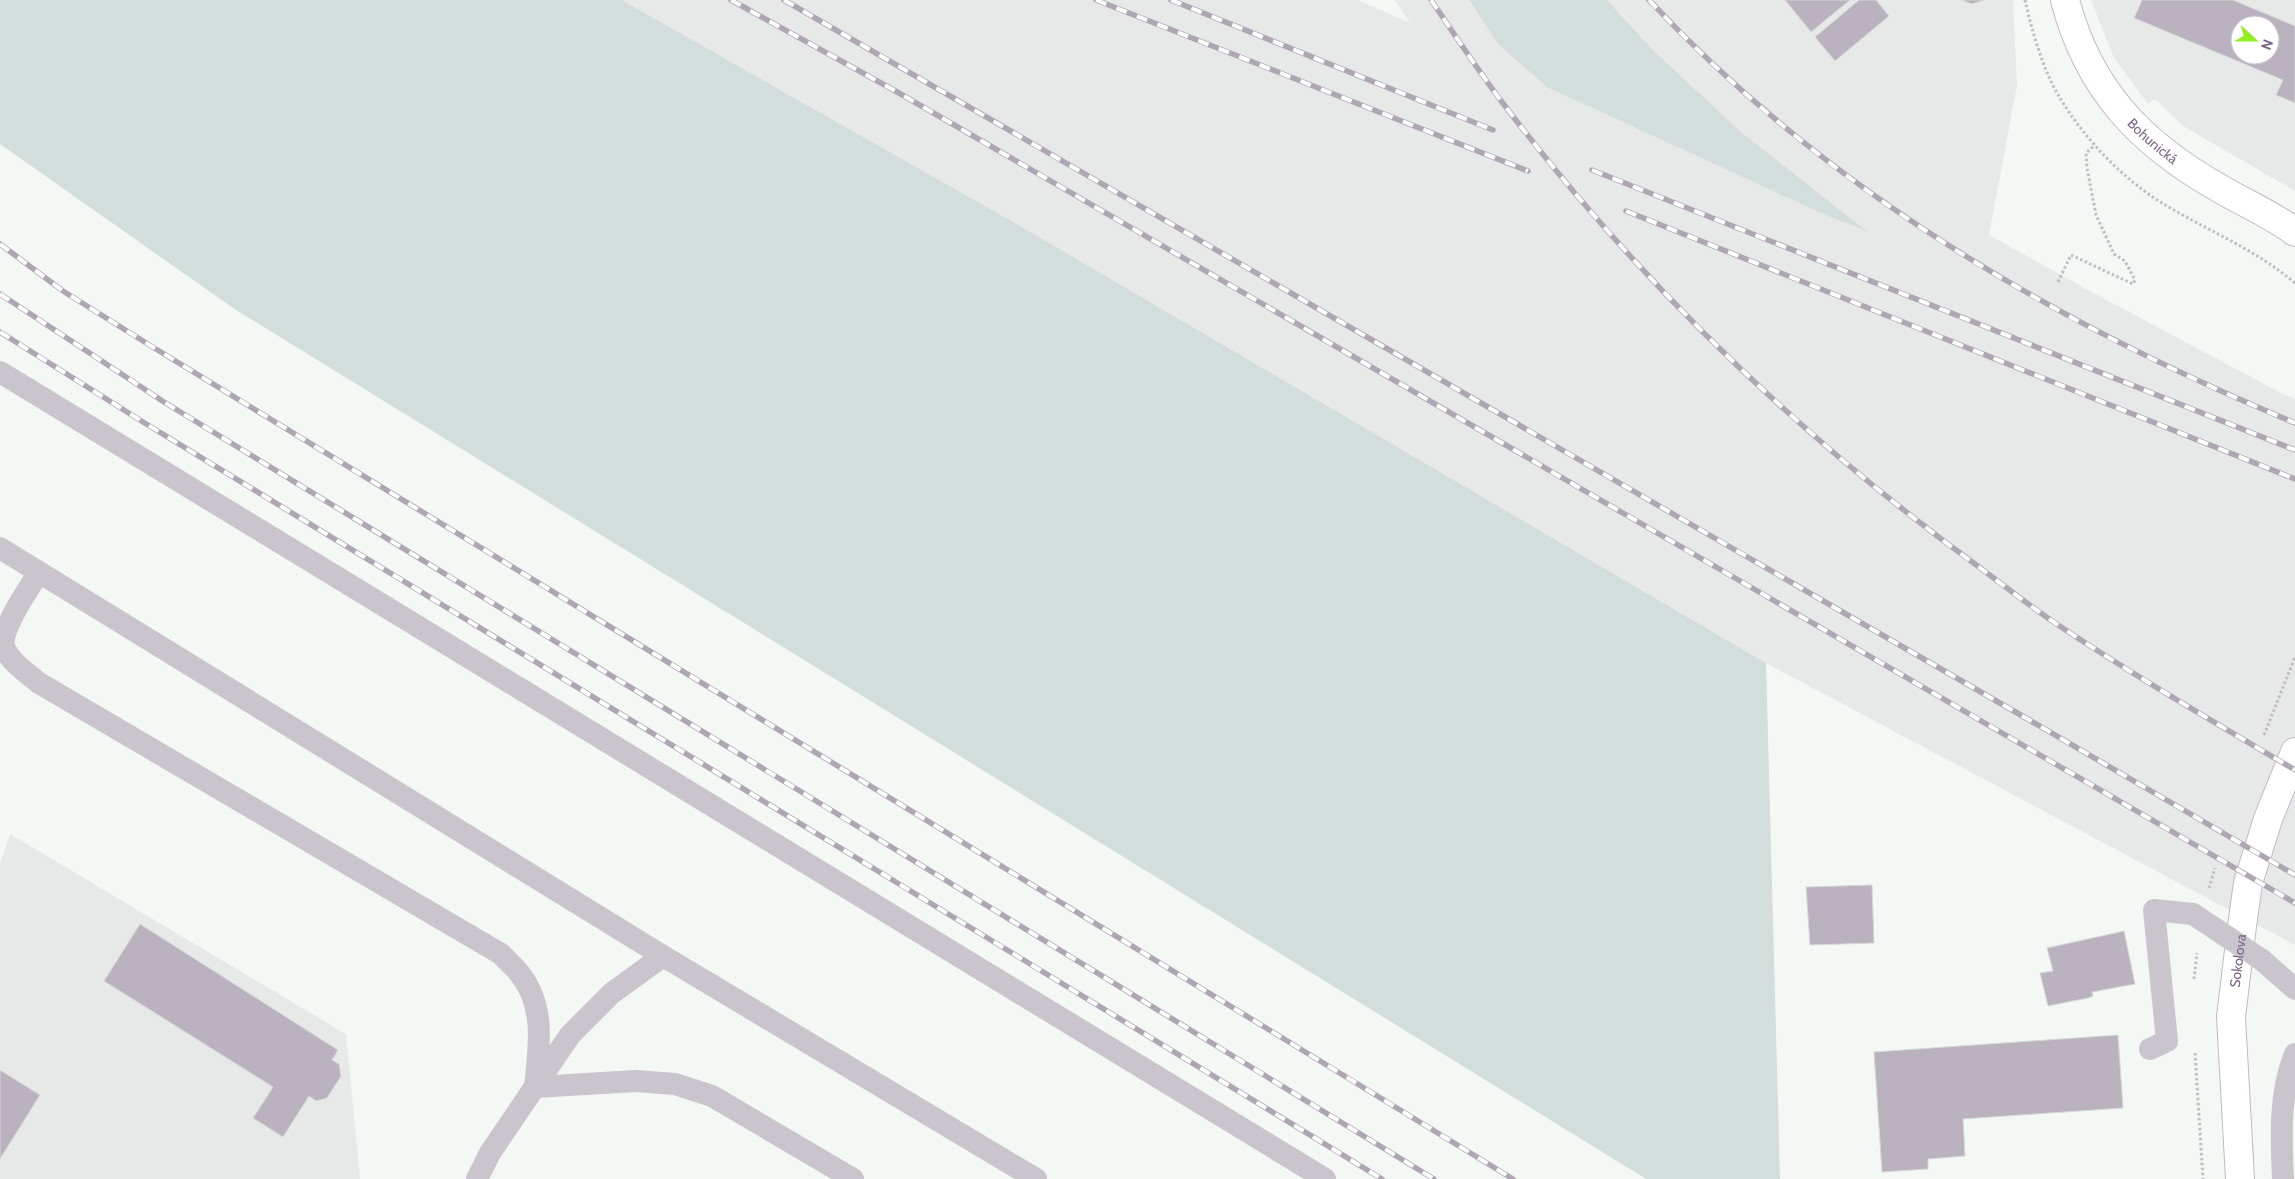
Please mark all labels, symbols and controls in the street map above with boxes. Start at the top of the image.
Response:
north arrow [2230,15,2280,65]
text: N [2257,37,2277,53]
street label: Bohunická [2124,114,2182,168]
street label: Sokolova [2226,933,2250,989]

